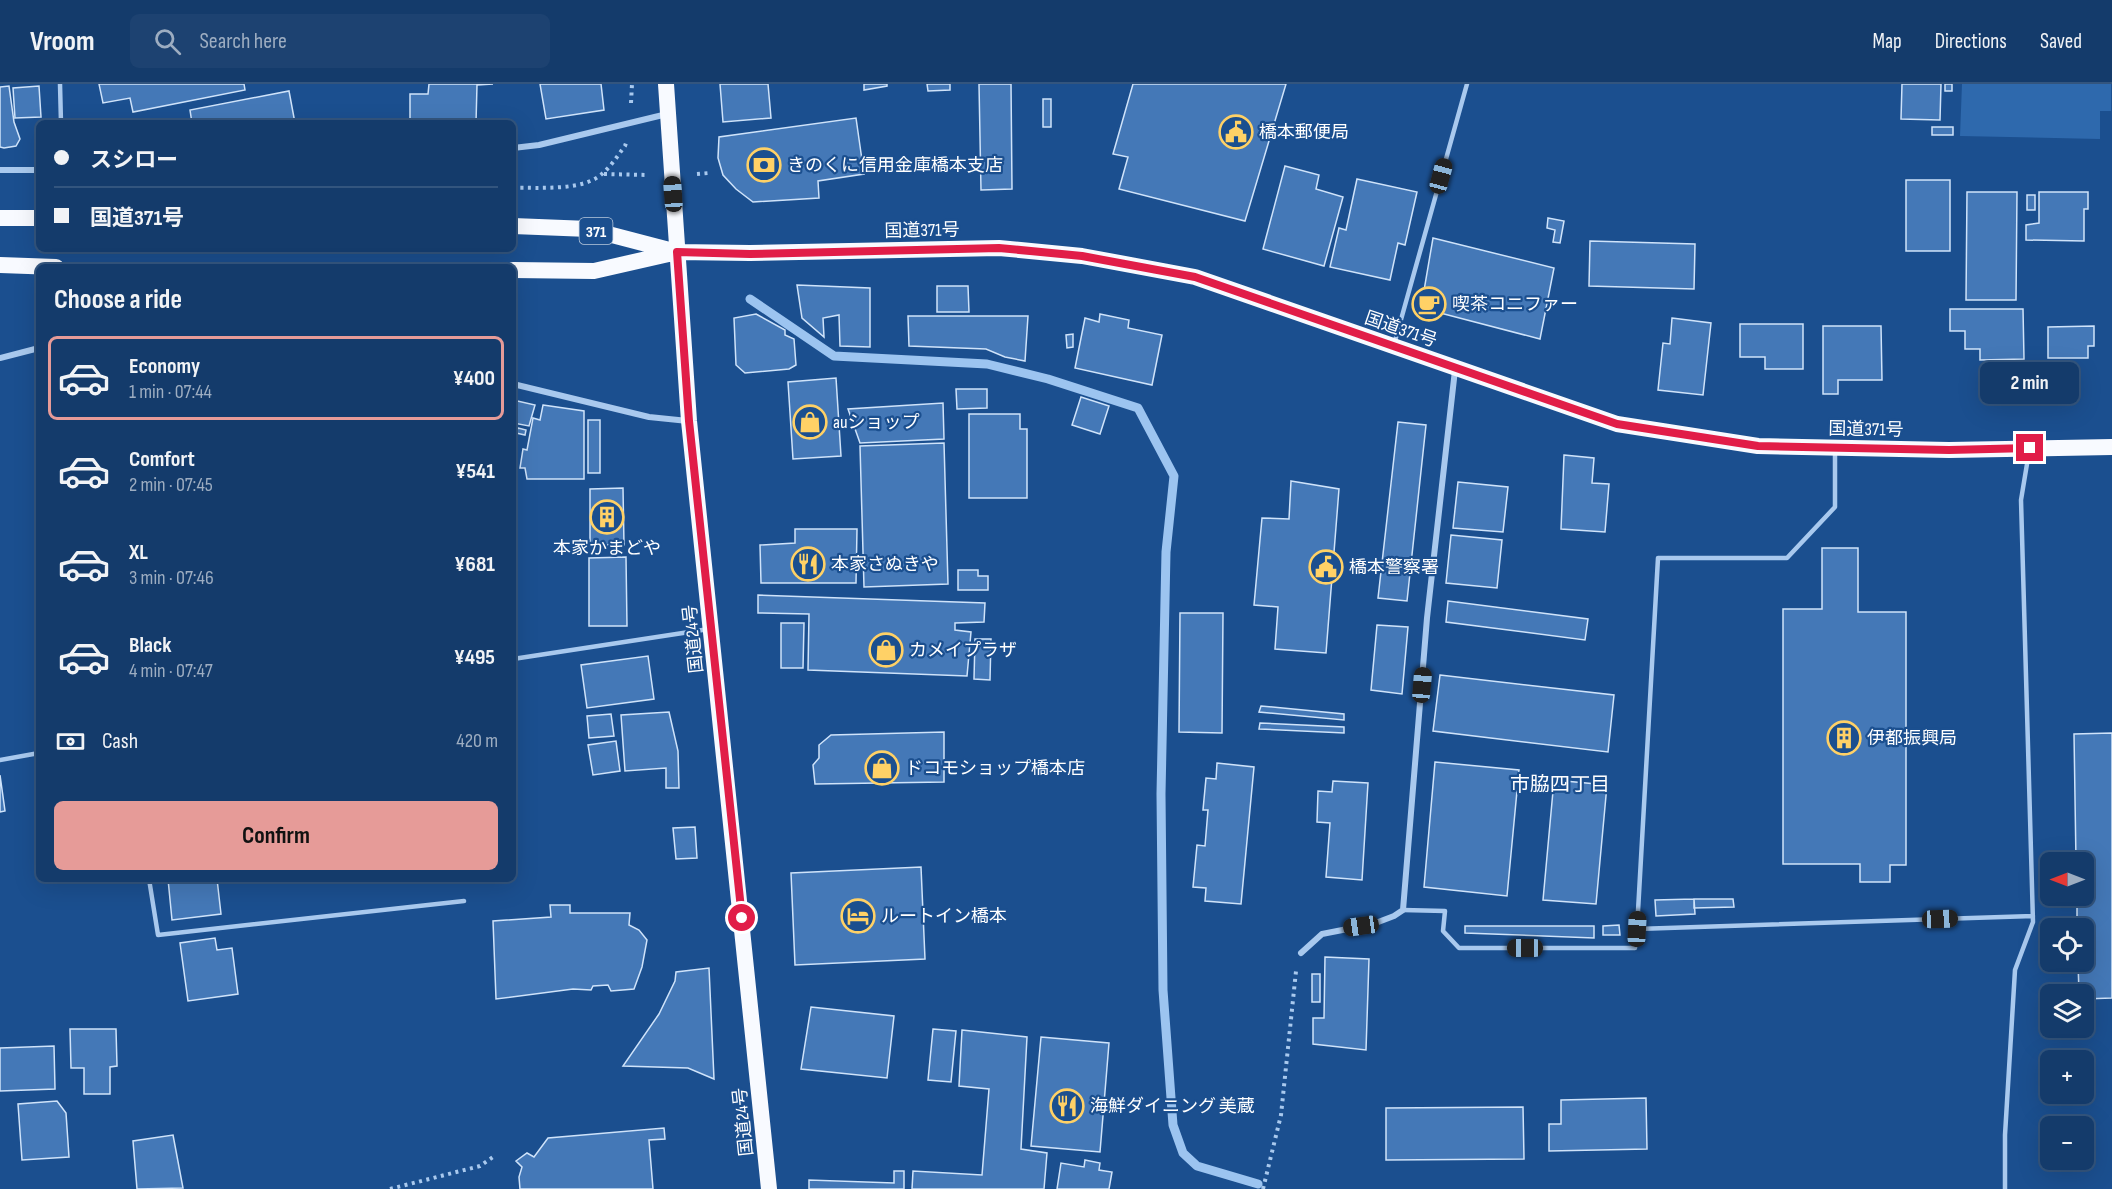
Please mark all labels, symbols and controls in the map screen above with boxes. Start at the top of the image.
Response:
search box [130,14,550,68]
text: Vroom [30,25,94,58]
icon: search [151,25,184,58]
text: Search here [199,28,287,55]
text: Map [1872,29,1902,54]
text: Directions [1935,29,2007,54]
text: Saved [2040,29,2082,54]
public building icon: 橋本郵便局 [1218,114,1254,150]
place label: 橋本郵便局 [1259,122,1349,143]
text: スシロー [90,147,178,174]
bank icon: きのくに信用金庫橋本支店 [746,147,782,183]
place label: きのくに信用金庫橋本支店 [787,155,1003,176]
car [1428,156,1454,196]
car [663,175,683,213]
text: 国道371号 [90,205,184,232]
road number: 371 [580,218,612,244]
street label: 国道371号 [884,219,960,242]
text: Choose a ride [54,284,182,316]
cafe icon: 喫茶コニファー [1411,286,1447,322]
place label: 喫茶コニファー [1452,294,1578,315]
street label: 国道371号 [1362,307,1440,352]
icon: car [57,351,111,405]
text: Economy [129,353,200,380]
callout: 2 min [1980,361,2080,403]
text: ¥400 [453,365,495,392]
text: 2 min [2010,371,2049,395]
text: 1 min · 07:44 [129,380,212,404]
shop icon: auショップ [792,404,828,440]
place label: auショップ [833,412,919,433]
street label: 国道371号 [1828,418,1904,441]
route end [2016,434,2043,461]
icon: car [57,444,111,498]
text: Comfort [129,446,195,473]
text: ¥541 [455,458,495,485]
text: 2 min · 07:45 [129,473,213,497]
building icon: 本家かまどや [589,499,625,535]
icon: car [57,537,111,591]
place label: 本家かまどや [553,538,661,559]
text: XL [129,539,148,566]
restaurant icon: 本家さぬきや [790,546,826,582]
public building icon: 橋本警察署 [1308,549,1344,585]
text: ¥681 [454,551,495,578]
place label: 本家さぬきや [831,554,939,575]
place label: 橋本警察署 [1349,557,1439,578]
text: 3 min · 07:46 [129,566,214,590]
street label: 国道24号 [679,604,708,674]
icon: car [57,630,111,684]
text: Black [129,632,171,659]
shop icon: カメイプラザ [868,632,904,668]
place label: カメイプラザ [909,640,1017,661]
text: ¥495 [454,644,495,671]
text: 4 min · 07:47 [129,659,213,683]
car [1411,666,1433,704]
building icon: 伊都振興局 [1826,720,1862,756]
icon: cash [54,725,87,758]
text: Cash [102,728,138,755]
place label: 伊都振興局 [1867,728,1957,749]
text: 420 m [456,729,498,753]
shop icon: ドコモショップ橋本店 [864,750,900,786]
place label: ドコモショップ橋本店 [905,758,1085,779]
district label: 市脇四丁目 [1510,773,1610,797]
button: Confirm [54,801,498,870]
north arrow [2040,852,2094,906]
map controls [2040,852,2094,1170]
hotel icon: ルートイン橋本 [840,898,876,934]
route start [728,904,755,931]
place label: ルートイン橋本 [881,906,1007,927]
car [1922,909,1958,929]
car [1627,911,1647,947]
car [1342,915,1380,937]
button: locate [2040,918,2094,972]
car [1507,939,1543,957]
button: layers [2040,984,2094,1038]
button: + [2040,1050,2094,1104]
street label: 国道24号 [729,1087,758,1157]
restaurant icon: 海鮮ダイニング 美蔵 [1049,1088,1085,1124]
place label: 海鮮ダイニング 美蔵 [1090,1096,1255,1117]
button: − [2040,1116,2094,1170]

